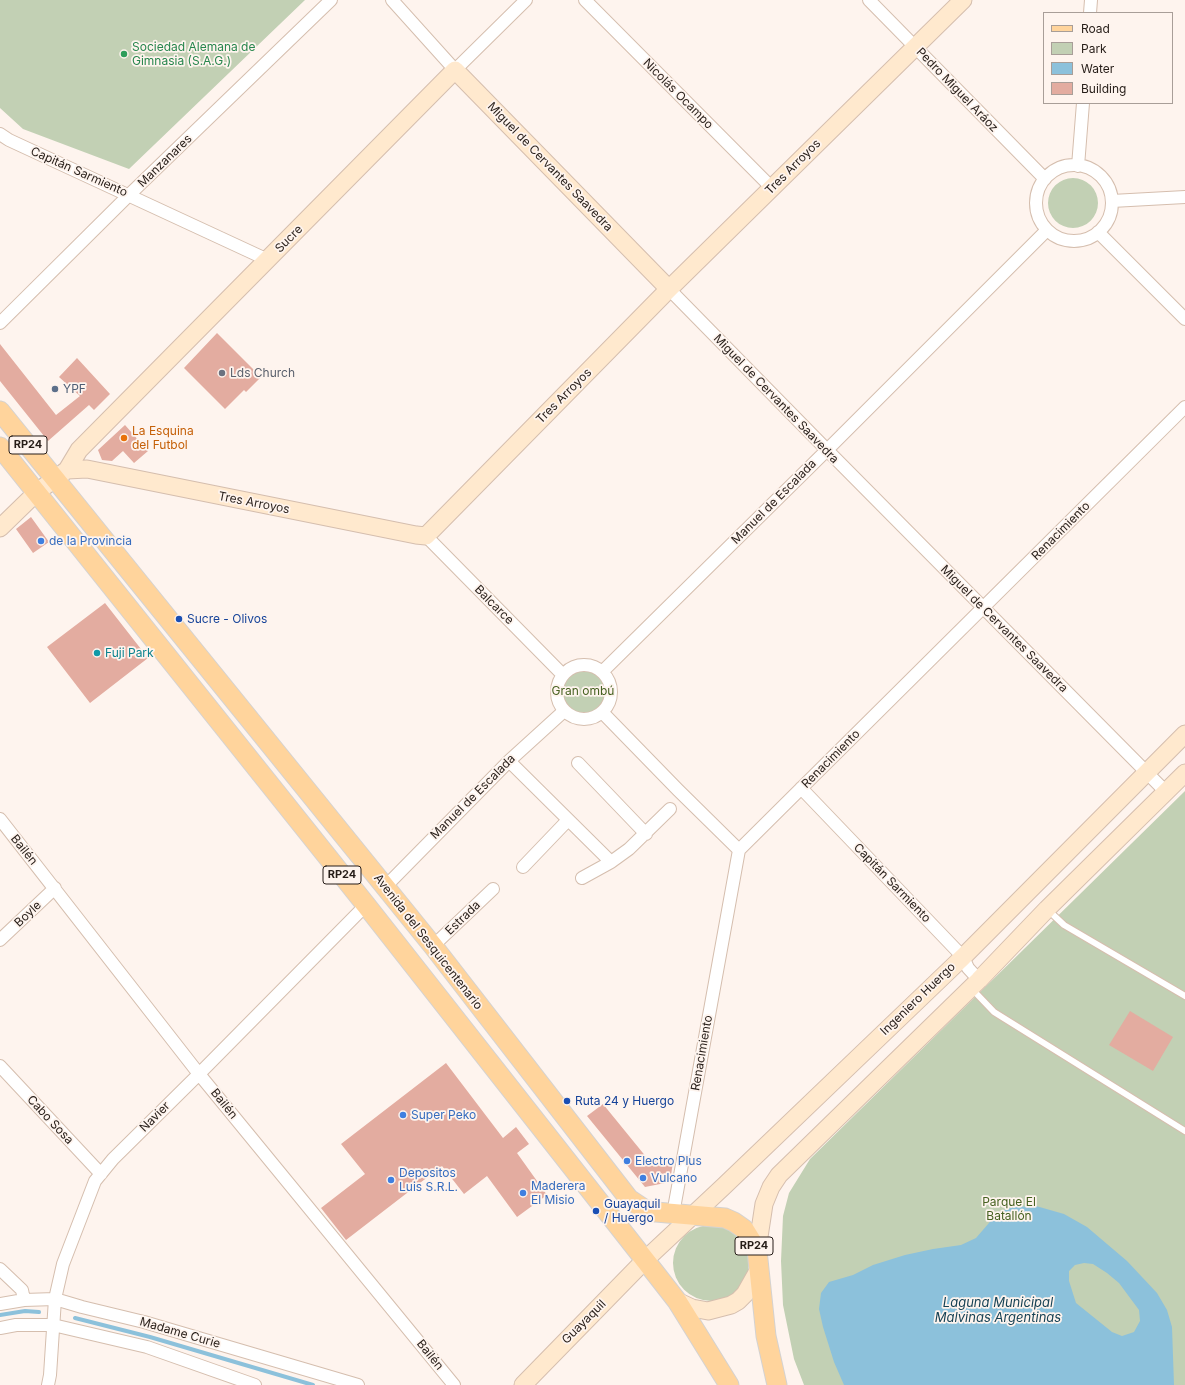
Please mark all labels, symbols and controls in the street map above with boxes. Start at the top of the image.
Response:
legend [1043,12,1173,104]
text: Road [1081,21,1110,36]
place label: Sociedad Alemana de Gimnasia (S.A.G.) [132,40,255,68]
text: Park [1081,41,1107,56]
street label: Pedro Miguel Aráoz [913,45,1001,135]
marker: Sociedad Alemana de Gimnasia (S.A.G.) [119,49,129,59]
street label: Nicolás Ocampo [640,56,716,132]
text: Water [1081,61,1114,76]
text: Building [1081,81,1126,96]
street label: Miguel de Cervantes Saavedra [484,99,616,235]
street label: Manzanares [135,132,195,190]
street label: Tres Arroyos [762,136,824,198]
street label: Capitán Sarmiento [28,144,130,200]
street label: Sucre [272,222,306,256]
street label: Miguel de Cervantes Saavedra [710,331,842,467]
street label: Tres Arroyos [533,365,595,427]
place label: Lds Church [230,366,295,380]
marker: Lds Church [217,368,227,378]
place label: YPF [63,382,86,396]
marker: YPF [50,384,60,394]
place label: La Esquina del Futbol [132,424,194,452]
marker: La Esquina del Futbol [119,433,129,443]
road number: RP24 [9,436,47,454]
street label: Manuel de Escalada [729,457,819,547]
street label: Tres Arroyos [217,489,291,517]
street label: Renacimiento [1029,499,1093,563]
place label: de la Provincia [49,534,132,548]
marker: de la Provincia [36,536,46,546]
street label: Miguel de Cervantes Saavedra [937,562,1071,696]
street label: Balcarce [471,582,517,628]
place label: Sucre - Olivos [187,612,267,626]
marker: Sucre - Olivos [174,614,184,624]
place label: Fuji Park [105,646,154,660]
marker: Fuji Park [92,648,102,658]
park label: Gran ombú [552,684,614,698]
street label: Renacimiento [799,727,863,791]
street label: Manuel de Escalada [428,752,518,842]
street label: Bailén [8,832,40,868]
street label: Capitán Sarmiento [850,840,934,926]
road number: RP24 [323,866,361,884]
street label: Avenida del Sesquicentenario [371,871,485,1013]
street label: Boyle [12,898,44,930]
street label: Estrada [443,898,483,938]
street label: Ingeniero Huergo [878,960,958,1038]
street label: Renacimiento [688,1014,716,1092]
street label: Bailén [208,1086,240,1122]
street label: Cabo Sosa [24,1093,76,1147]
place label: Ruta 24 y Huergo [575,1094,674,1108]
marker: Ruta 24 y Huergo [562,1096,572,1106]
street label: Navier [137,1099,173,1135]
place label: Super Peko [411,1108,476,1122]
marker: Super Peko [398,1110,408,1120]
place label: Electro Plus [635,1154,702,1168]
marker: Electro Plus [622,1156,632,1166]
place label: Depositos Luis S.R.L. [399,1166,458,1194]
place label: Vulcano [651,1171,697,1185]
marker: Vulcano [638,1173,648,1183]
marker: Depositos Luis S.R.L. [386,1175,396,1185]
place label: Maderera El Misio [531,1179,585,1207]
marker: Maderera El Misio [518,1188,528,1198]
park label: Parque El Batallón [982,1195,1036,1223]
place label: Guayaquil / Huergo [604,1197,660,1225]
marker: Guayaquil / Huergo [591,1206,601,1216]
road number: RP24 [735,1237,773,1255]
water label: Laguna Municipal Malvinas Argentinas [935,1295,1061,1326]
street label: Guayaquil [559,1297,609,1347]
street label: Madame Curie [138,1315,222,1351]
street label: Bailén [414,1337,446,1373]

